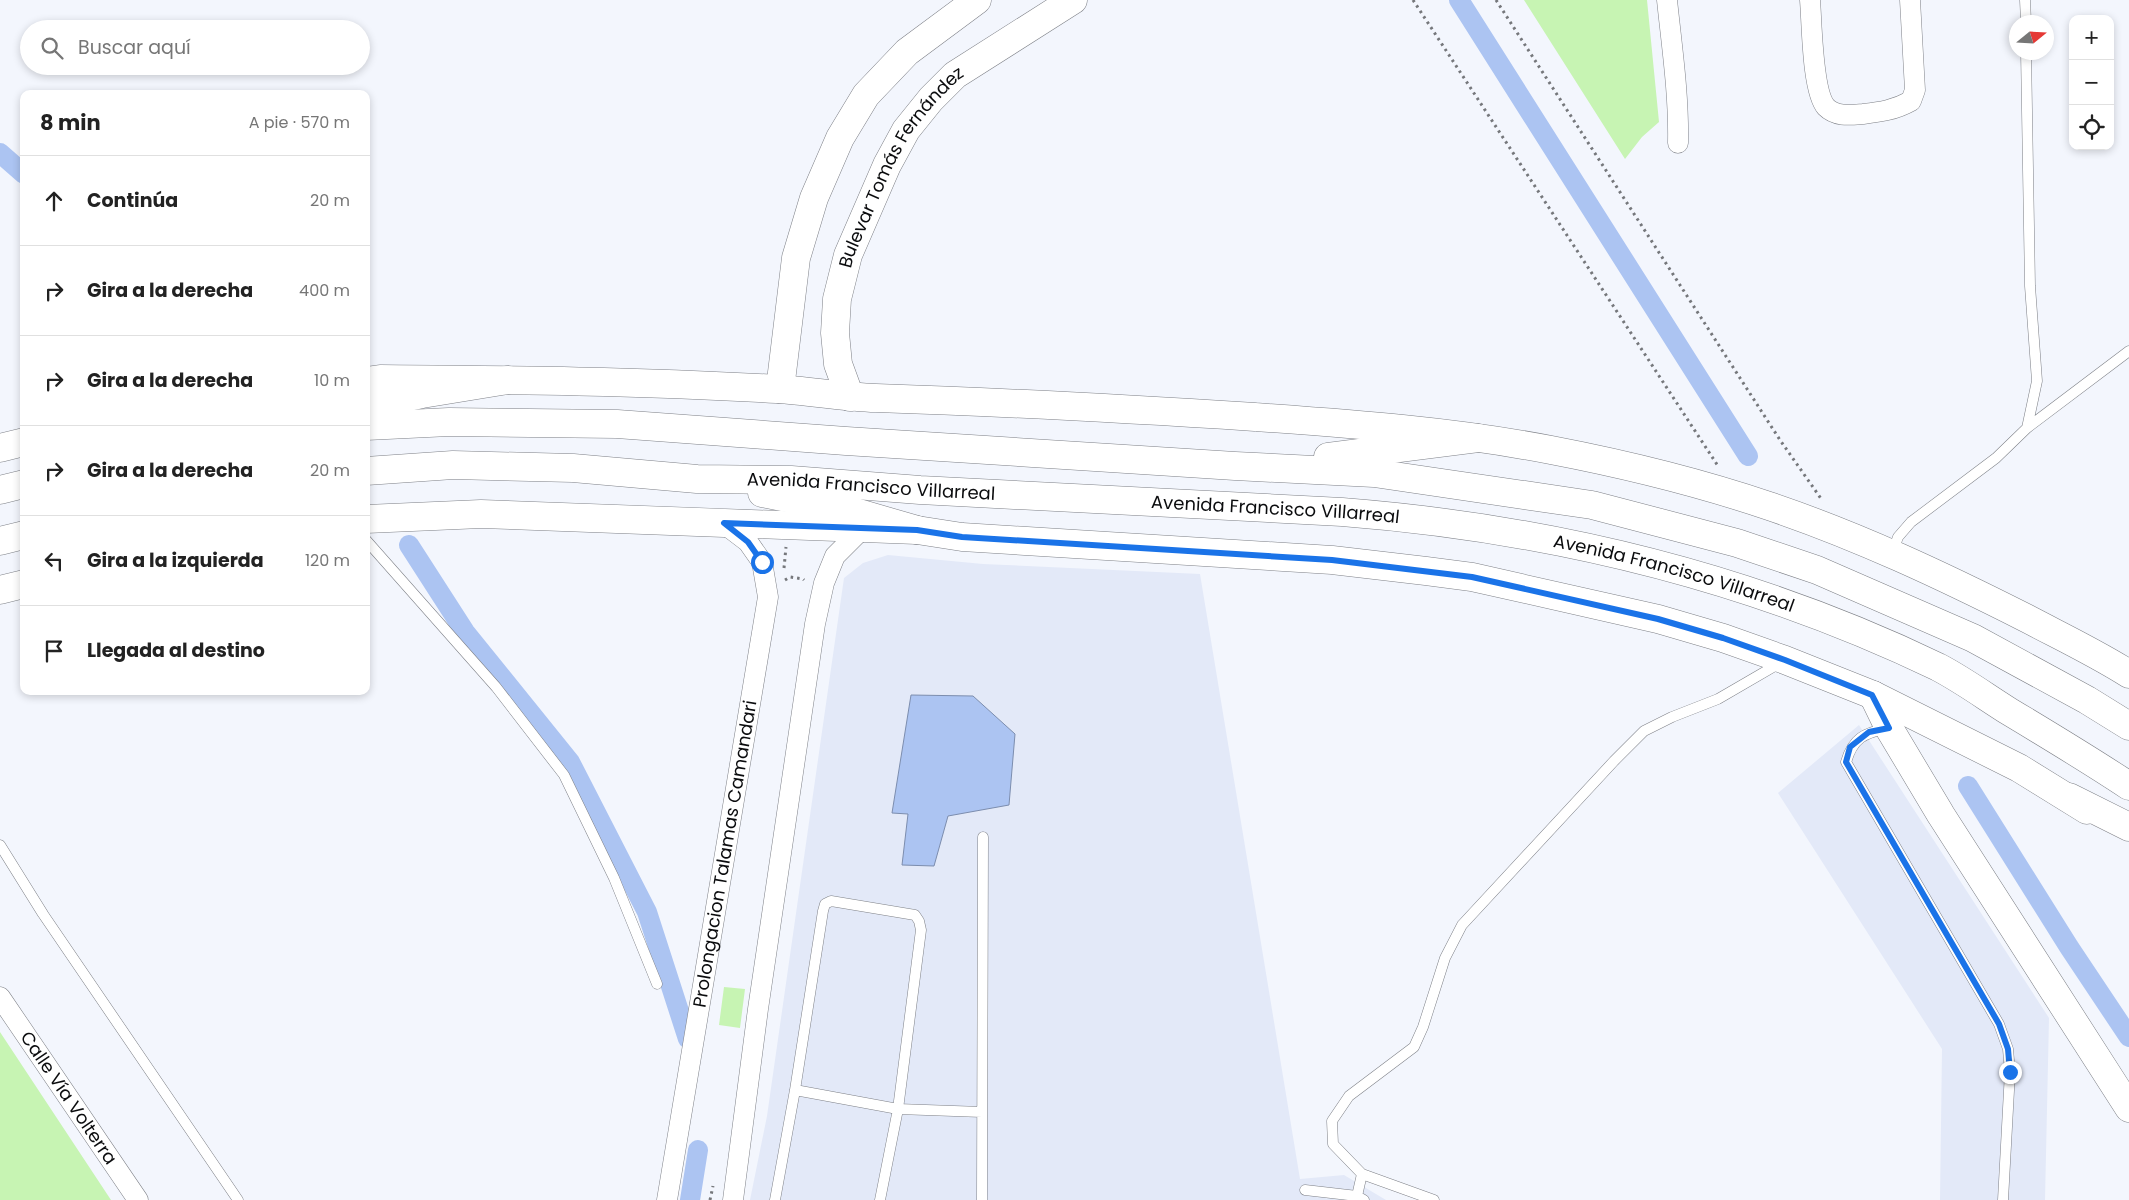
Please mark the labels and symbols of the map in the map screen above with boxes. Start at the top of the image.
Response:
north arrow [2009,15,2054,60]
street label: Bulevar Tomás Fernández [832,60,968,270]
street label: Avenida Francisco Villarreal [747,467,996,506]
street label: Avenida Francisco Villarreal [1150,489,1401,529]
street label: Avenida Francisco Villarreal [1551,528,1798,618]
route start [751,551,774,574]
street label: Prolongacion Talamas Camandari [686,698,763,1009]
street label: Calle Vía Volterra [15,1026,123,1169]
route end [1999,1061,2022,1084]

